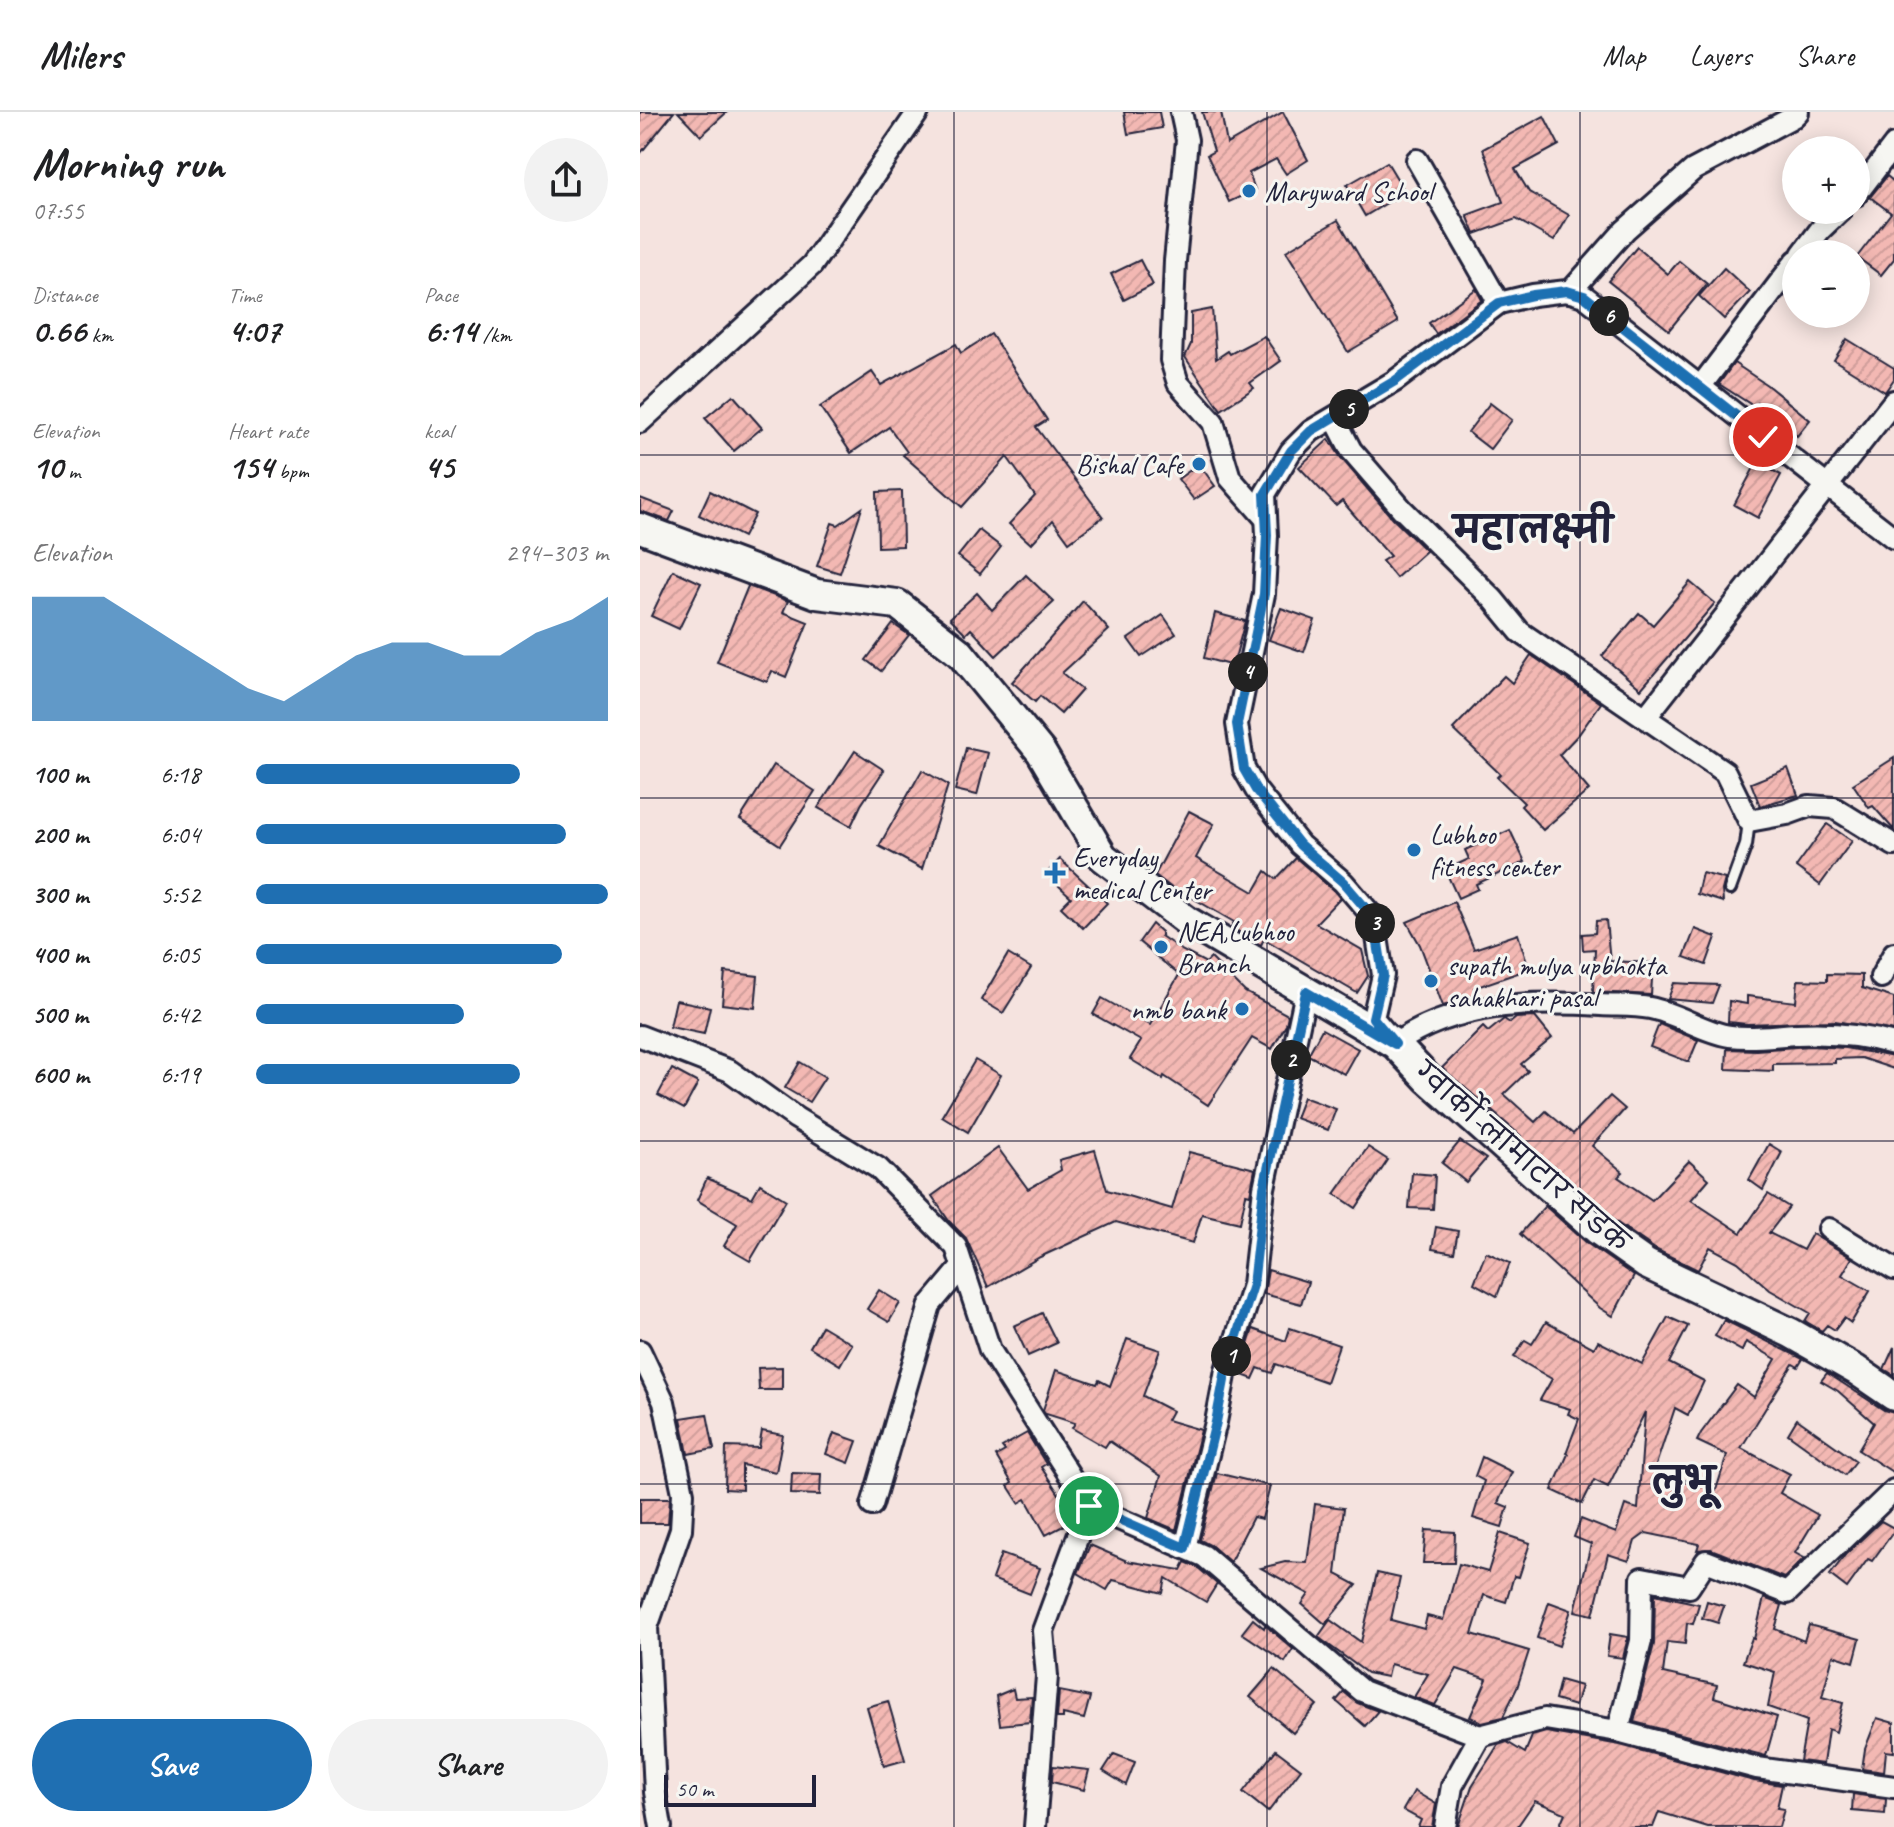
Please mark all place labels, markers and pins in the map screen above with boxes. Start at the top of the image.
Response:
place label: Maryward School [1265,174,1437,209]
marker: Maryward School [1240,182,1258,200]
pin: 6 [1589,296,1629,336]
pin: 5 [1329,389,1369,429]
pin [1729,403,1797,471]
place label: Bishal Cafe [1076,447,1185,482]
marker: Bishal Cafe [1190,455,1208,473]
pin: 4 [1228,652,1268,692]
place label: Lubhoo fitness center [1430,817,1562,884]
place label: Everyday medical Center [1073,840,1214,907]
marker: Lubhoo fitness center [1405,841,1423,859]
marker: Everyday medical Center [1044,862,1066,884]
pin: 3 [1355,903,1395,943]
place label: NEA,Lubhoo Branch [1177,914,1296,981]
marker: NEA,Lubhoo Branch [1152,938,1170,956]
place label: supath mulya upbhokta sahakhari pasal [1447,948,1668,1015]
marker: supath mulya upbhokta sahakhari pasal [1422,972,1440,990]
place label: nmb bank [1130,992,1228,1027]
marker: nmb bank [1233,1000,1251,1018]
pin: 2 [1271,1040,1311,1080]
pin: 1 [1211,1336,1251,1376]
pin [1055,1472,1123,1540]

